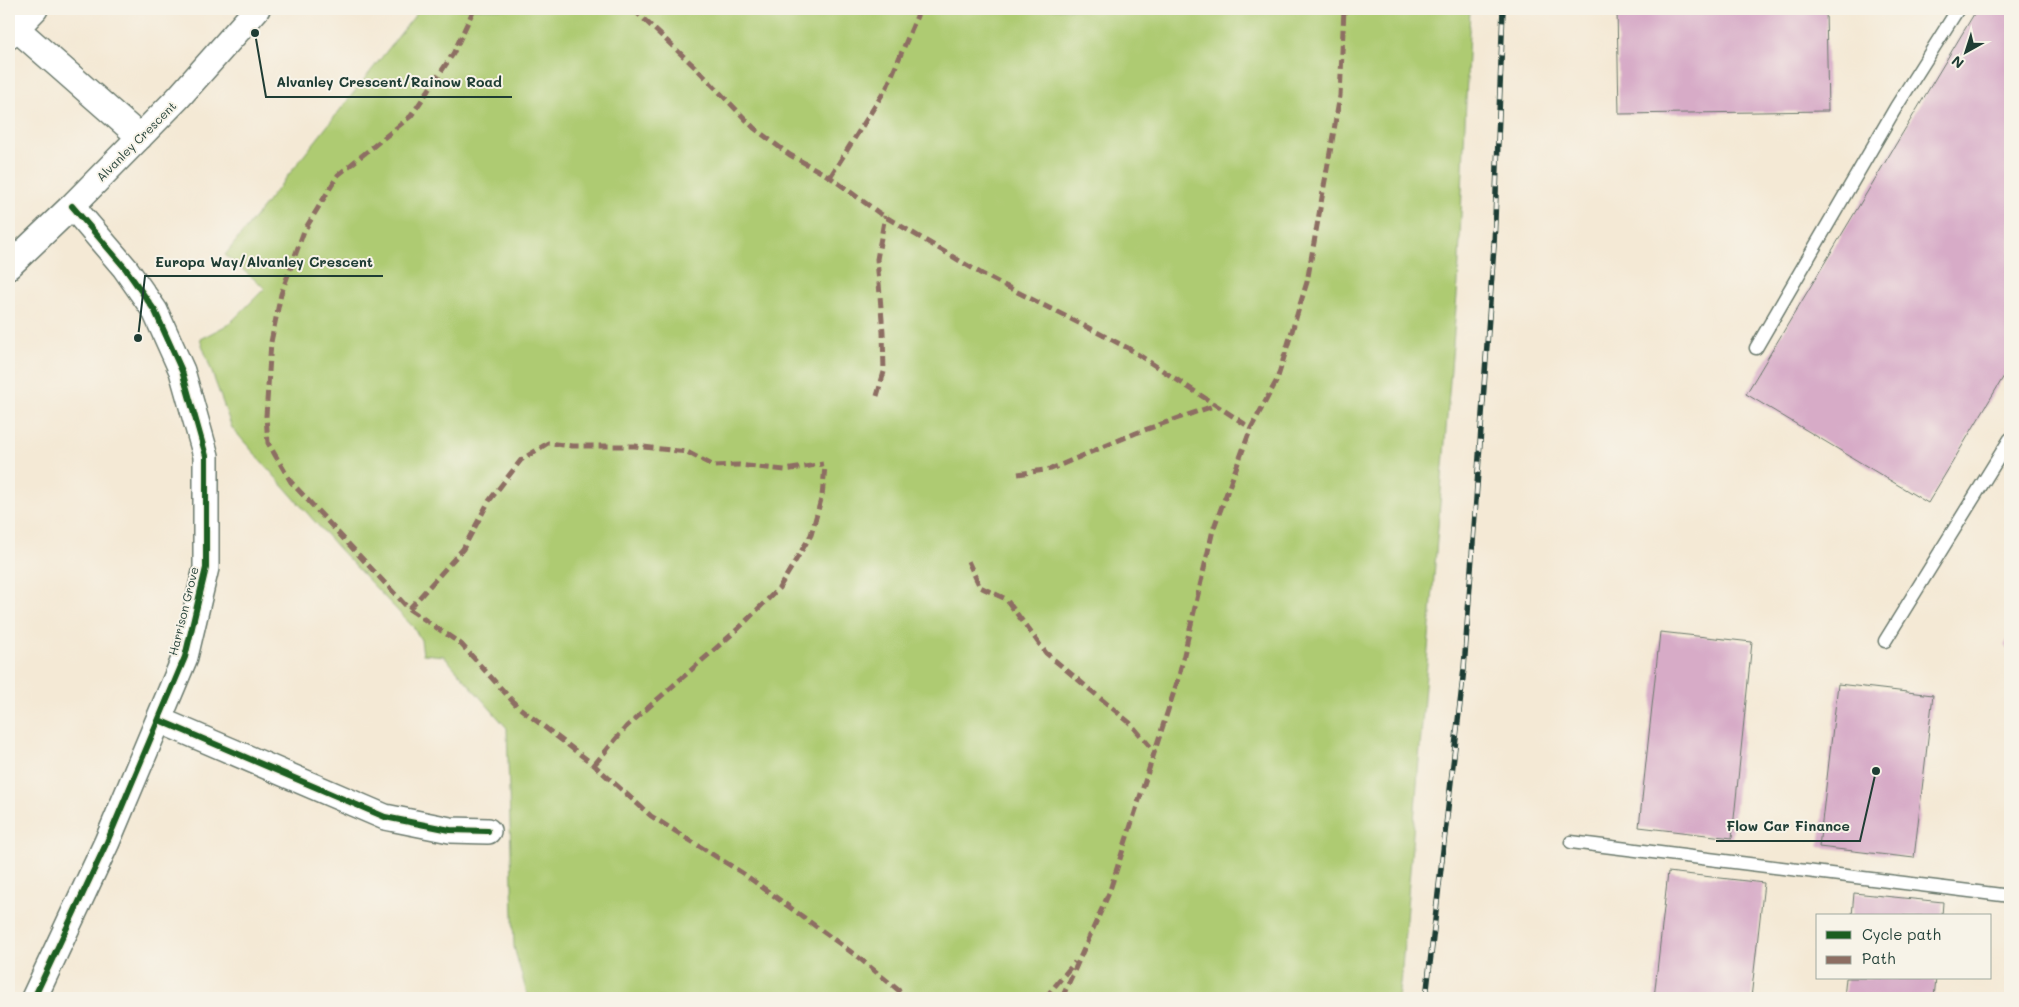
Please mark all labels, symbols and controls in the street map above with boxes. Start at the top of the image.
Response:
north arrow [1942,28,1992,78]
text: N [1947,52,1968,73]
callout: Alvanley Crescent/Rainow Road [266,68,512,97]
text: Alvanley Crescent/Rainow Road [276,72,502,91]
street label: Alvanley Crescent [93,98,179,184]
callout: Europa Way/Alvanley Crescent [145,247,383,276]
text: Europa Way/Alvanley Crescent [155,252,373,271]
street label: Harrison Grove [164,565,202,657]
callout: Flow Car Finance [1716,812,1860,841]
text: Flow Car Finance [1726,816,1850,835]
legend [1816,914,1992,980]
text: Cycle path [1862,924,1941,944]
text: Path [1862,948,1896,968]

